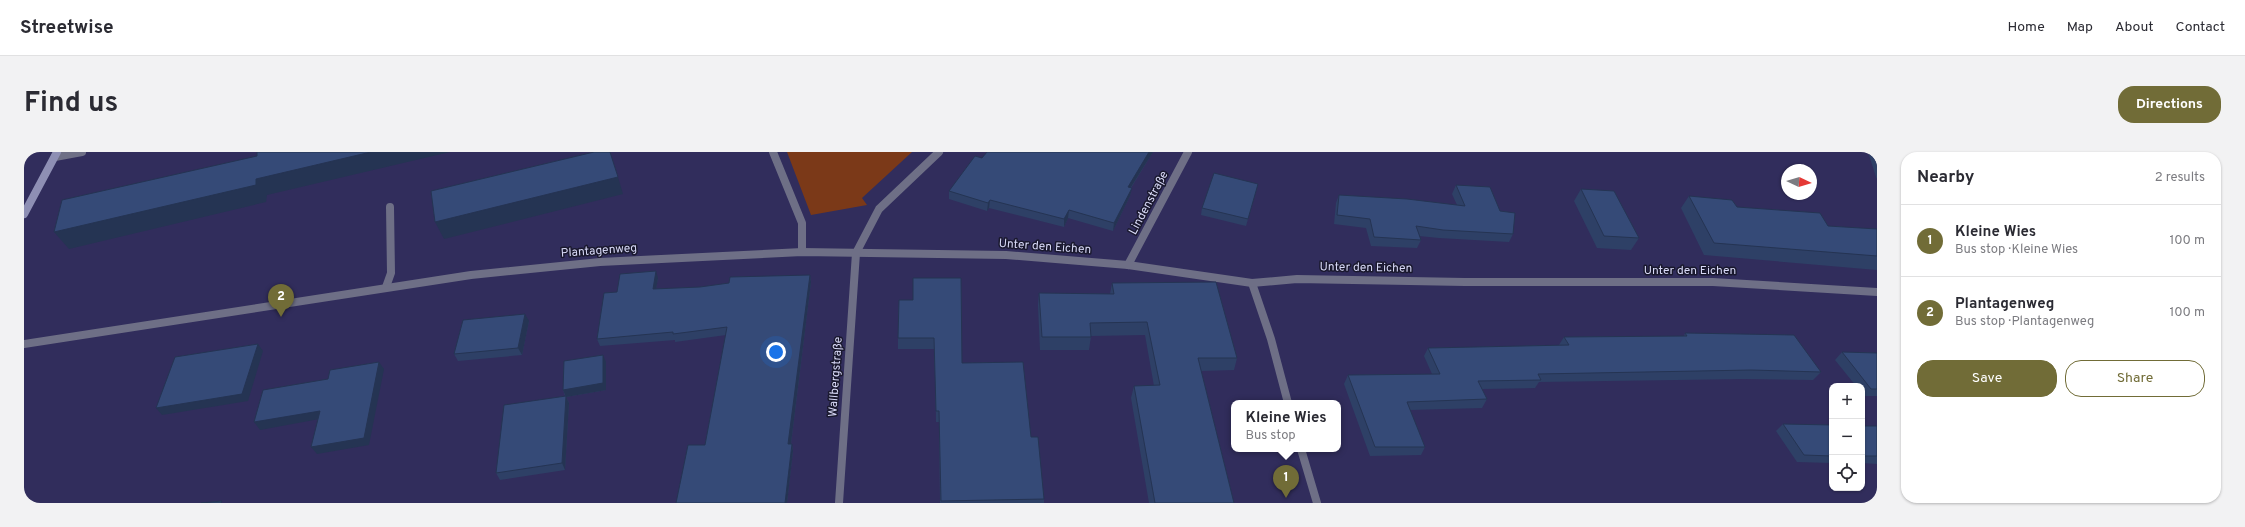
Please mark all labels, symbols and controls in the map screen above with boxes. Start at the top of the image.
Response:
text: Streetwise [20,16,113,40]
text: Home [2008,19,2045,36]
text: Map [2067,19,2093,36]
text: About [2115,19,2154,36]
text: Contact [2176,19,2225,36]
text: Find us [24,86,118,122]
button: Directions [2118,86,2221,123]
north arrow [1781,164,1817,200]
text: Nearby [1917,167,1974,189]
street label: Lindenstraße [1125,168,1173,238]
text: 2 results [2155,170,2205,186]
text: Kleine Wies [1955,223,2036,242]
text: 1 [1927,233,1933,249]
text: 100 m [2169,233,2205,249]
street label: Unter den Eichen [998,236,1092,258]
street label: Plantagenweg [560,240,638,262]
text: Bus stop · Kleine Wies [1955,242,2078,258]
street label: Unter den Eichen [1320,259,1412,277]
street label: Unter den Eichen [1644,263,1736,279]
pin: 2 [268,284,294,317]
text: Plantagenweg [1955,295,2054,314]
text: 2 [1926,305,1934,321]
text: 100 m [2169,305,2205,321]
text: Bus stop · Plantagenweg [1955,314,2094,330]
street label: Wallbergstraße [825,336,847,418]
your location [766,342,786,362]
button: Save [1917,360,2057,397]
button: Share [2065,360,2205,397]
map controls [1829,383,1865,491]
button: + [1829,383,1865,419]
popup [1231,400,1341,452]
text: Kleine Wies [1245,409,1327,428]
button: − [1829,419,1865,455]
text: Bus stop [1245,428,1296,444]
button: locate [1829,455,1865,491]
pin: 1 [1273,465,1299,498]

